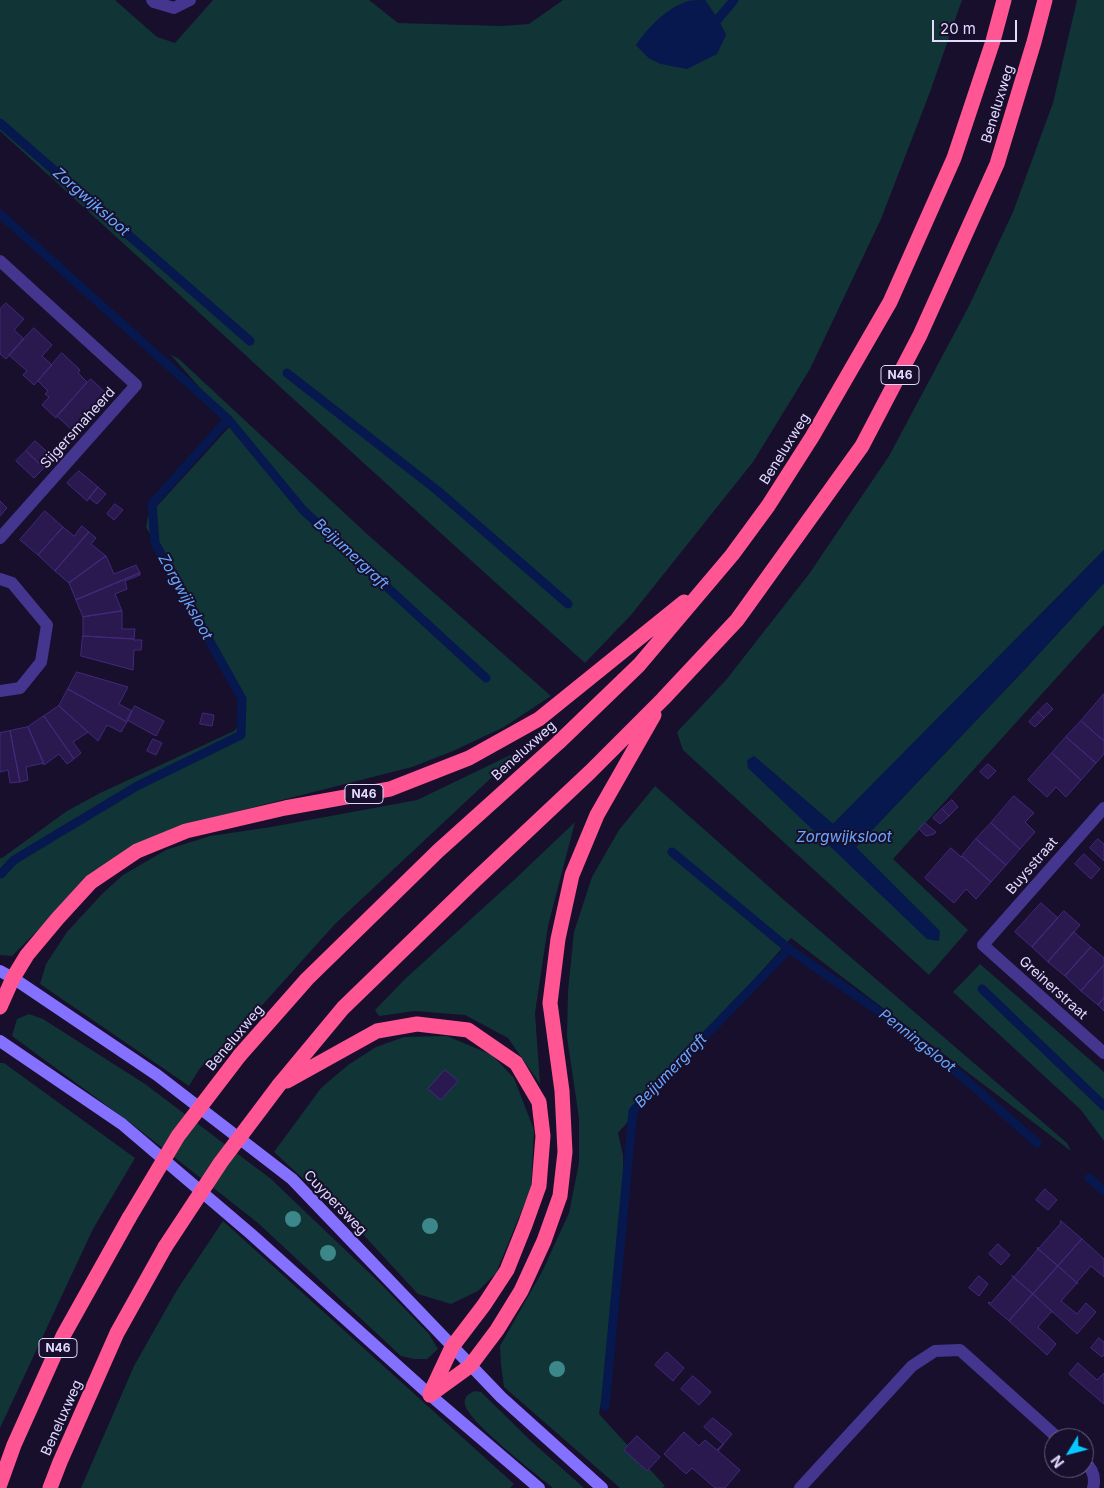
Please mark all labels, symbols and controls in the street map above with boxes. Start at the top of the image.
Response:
scale bar [934,10,1019,42]
text: 20 m [940,19,976,38]
street label: Beneluxweg [978,63,1018,145]
water label: Zorgwijksloot [49,164,133,240]
road number: N46 [881,366,919,384]
street label: Sijgersmaheerd [37,384,119,472]
street label: Beneluxweg [756,410,814,488]
water label: Beijumergraft [310,515,392,593]
water label: Zorgwijksloot [154,551,216,643]
street label: Beneluxweg [488,718,560,784]
road number: N46 [345,784,383,804]
water label: Zorgwijksloot [796,828,892,846]
street label: Buysstraat [1003,834,1061,898]
street label: Greinerstraat [1015,953,1091,1023]
street label: Beneluxweg [203,1002,267,1074]
water label: Penningsloot [875,1006,959,1076]
water label: Beijumergraft [631,1030,711,1112]
street label: Cuypersweg [300,1167,370,1239]
road number: N46 [39,1339,77,1358]
street label: Beneluxweg [38,1378,86,1458]
north arrow [1044,1428,1094,1478]
text: N [1047,1452,1067,1471]

